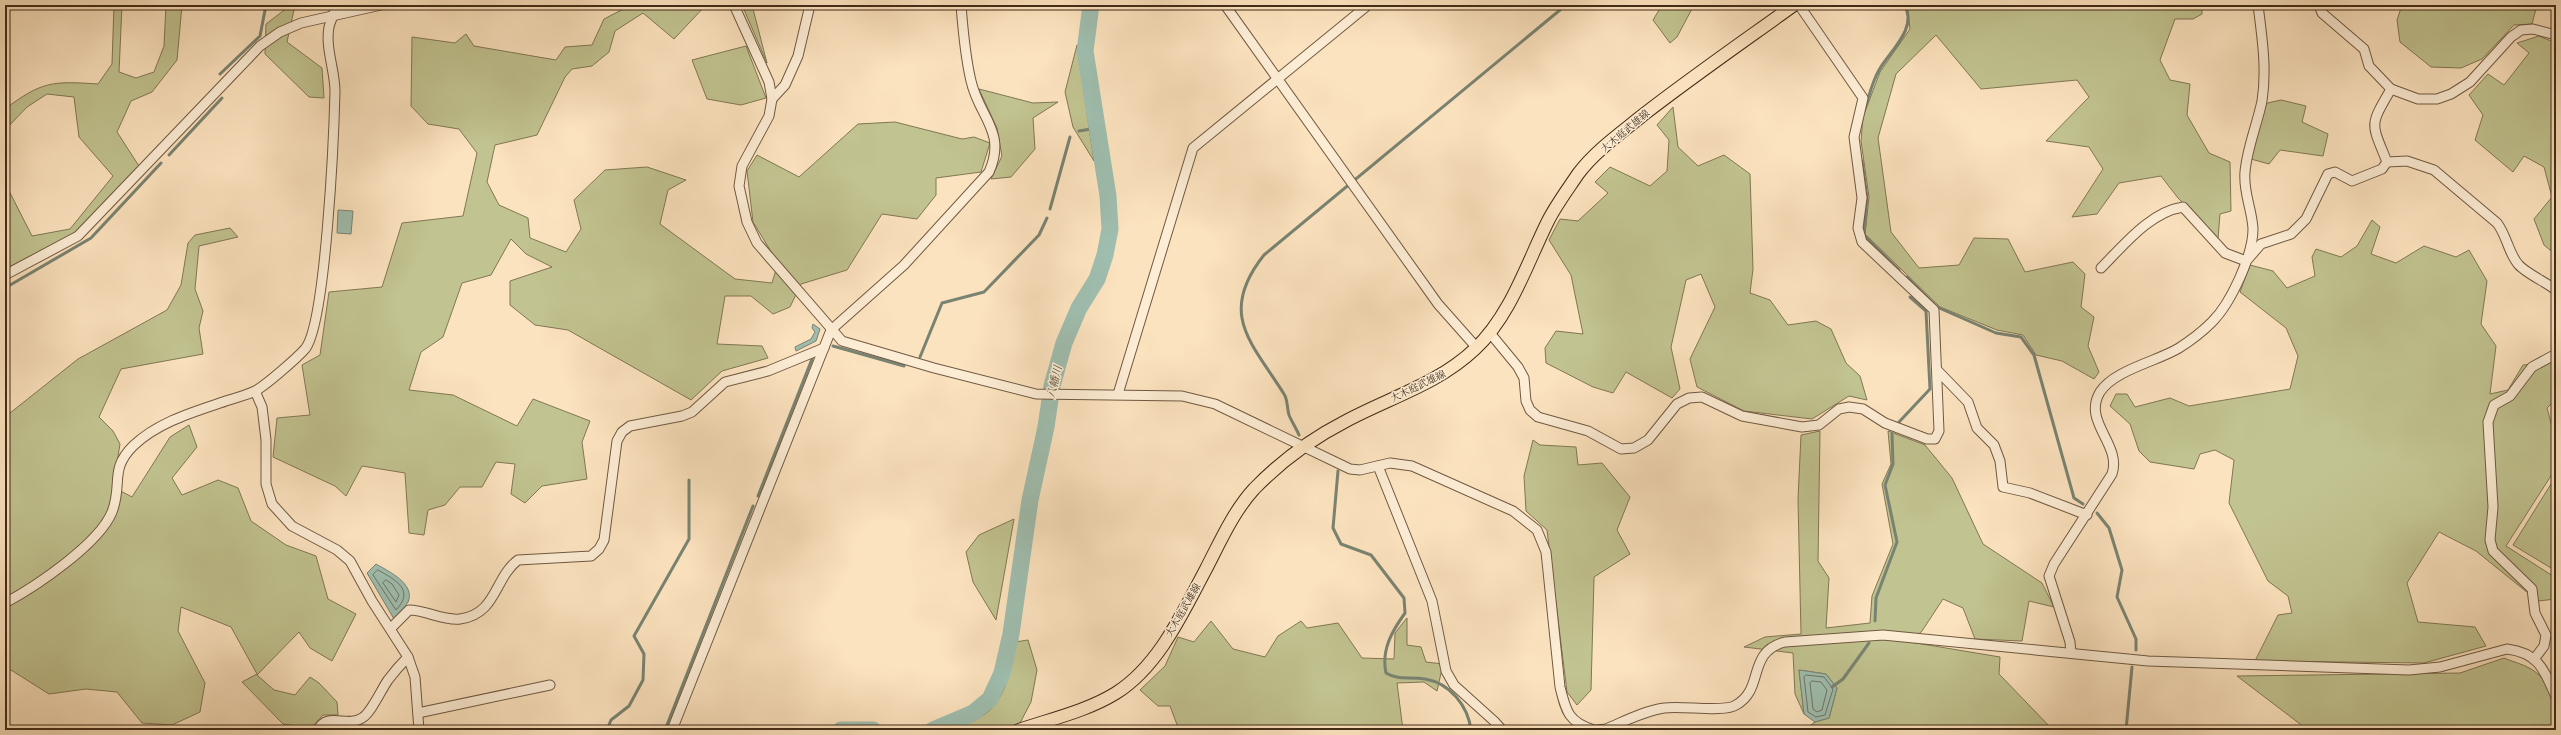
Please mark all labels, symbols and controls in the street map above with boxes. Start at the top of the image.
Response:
street label: 大木庭武雄線 [1598,107,1652,155]
water label: 八幡川 [1043,363,1065,400]
street label: 大木庭武雄線 [1388,367,1448,405]
street label: 大木庭武雄線 [1162,581,1204,639]

